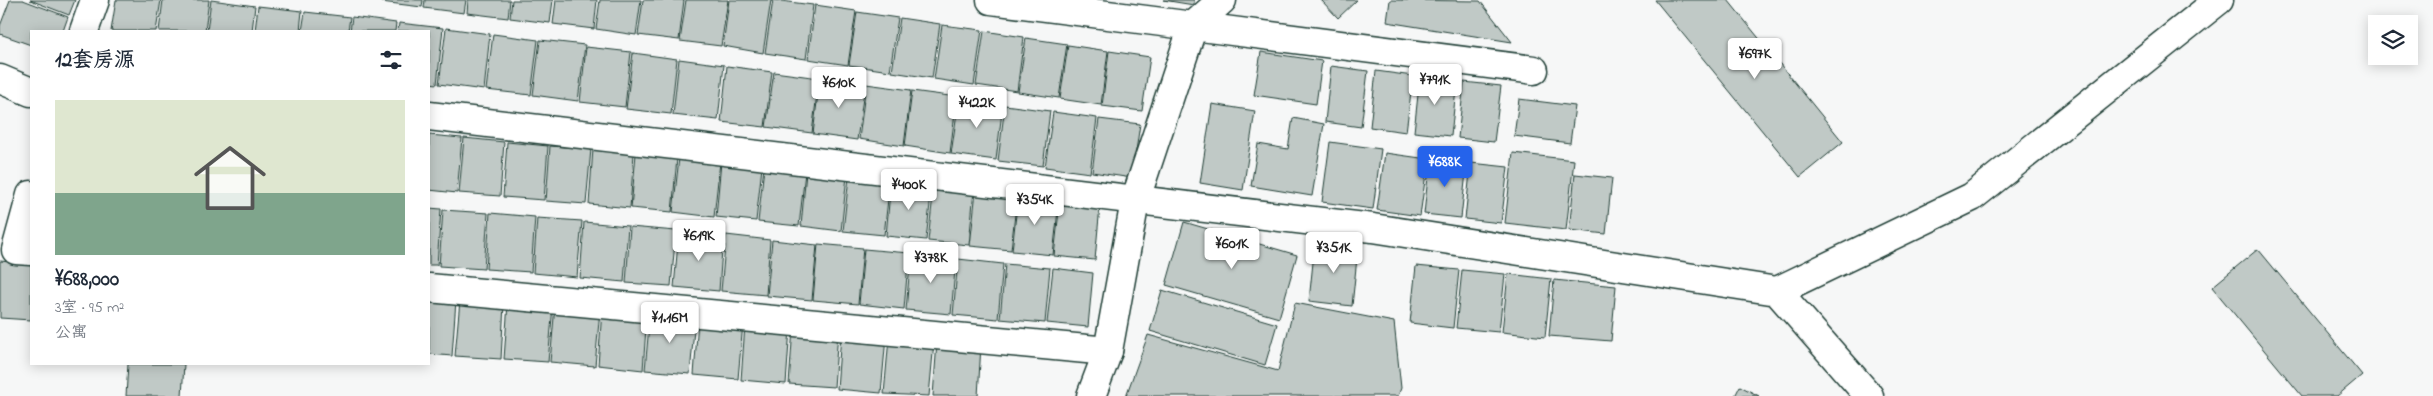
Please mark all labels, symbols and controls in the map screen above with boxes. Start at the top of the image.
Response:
map controls [2368,15,2418,65]
button: layers [2368,15,2418,65]
pin: ¥697K [1720,38,1790,80]
text: ¥697K [1739,42,1771,66]
text: 12套房源 [55,46,135,76]
icon: filters [377,46,405,74]
pin: ¥791K [1400,64,1470,106]
pin: ¥610K [804,66,874,109]
text: ¥791K [1420,68,1450,92]
text: ¥610K [822,71,856,95]
pin: ¥422K [942,86,1012,129]
text: ¥422K [959,91,995,115]
icon: home [185,133,275,223]
pin: ¥688K [1410,146,1480,188]
text: ¥688K [1428,150,1462,174]
pin: ¥400K [874,168,944,211]
text: ¥400K [892,173,926,197]
pin: ¥354K [1000,184,1070,226]
text: ¥354K [1017,188,1053,212]
pin: ¥619K [664,220,734,262]
text: ¥619K [684,224,714,248]
pin: ¥601K [1197,228,1267,270]
text: ¥601K [1215,232,1249,256]
pin: ¥351K [1299,232,1369,274]
text: ¥351K [1317,236,1351,260]
pin: ¥378K [896,242,966,284]
text: ¥378K [914,246,948,270]
text: ¥688,000 [55,265,119,295]
text: 3室 · 95 m² [55,296,124,320]
pin: ¥1.16M [629,302,711,344]
text: ¥1.16M [652,306,688,330]
text: 公寓 [55,321,87,345]

